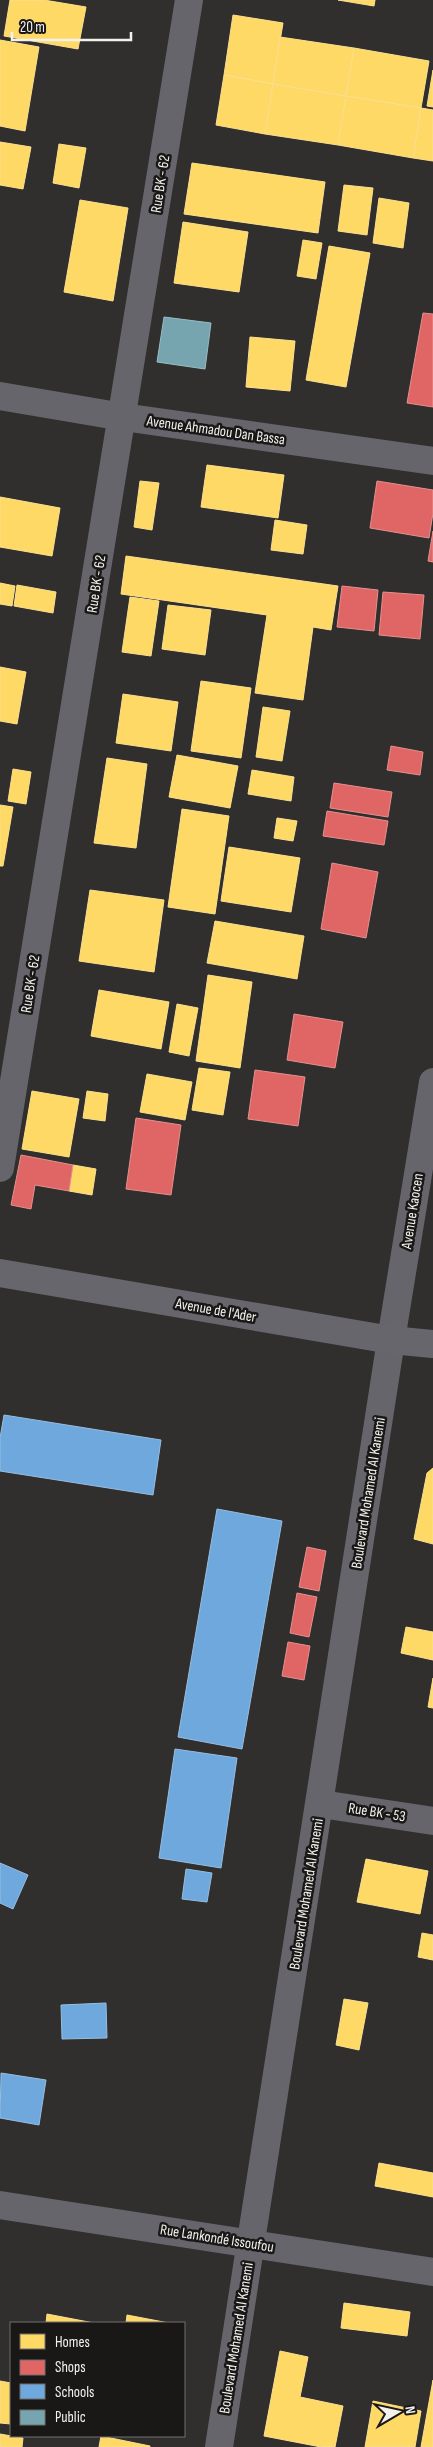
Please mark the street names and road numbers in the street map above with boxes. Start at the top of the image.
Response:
street label: Rue BK - 62 [147,154,174,214]
street label: Avenue Ahmadou Dan Bassa [145,411,286,450]
street label: Rue BK - 62 [83,554,110,614]
street label: Rue BK - 62 [17,954,44,1014]
street label: Avenue Kaocen [397,1172,428,1251]
street label: Avenue de l'Ader [173,1294,258,1327]
street label: Boulevard Mohamed Al Kanemi [347,1416,390,1570]
street label: Rue BK - 53 [347,1799,407,1826]
street label: Boulevard Mohamed Al Kanemi [285,1817,328,1971]
street label: Rue Lankondé Issoufou [159,2220,275,2257]
street label: Boulevard Mohamed Al Kanemi [215,2261,258,2415]

